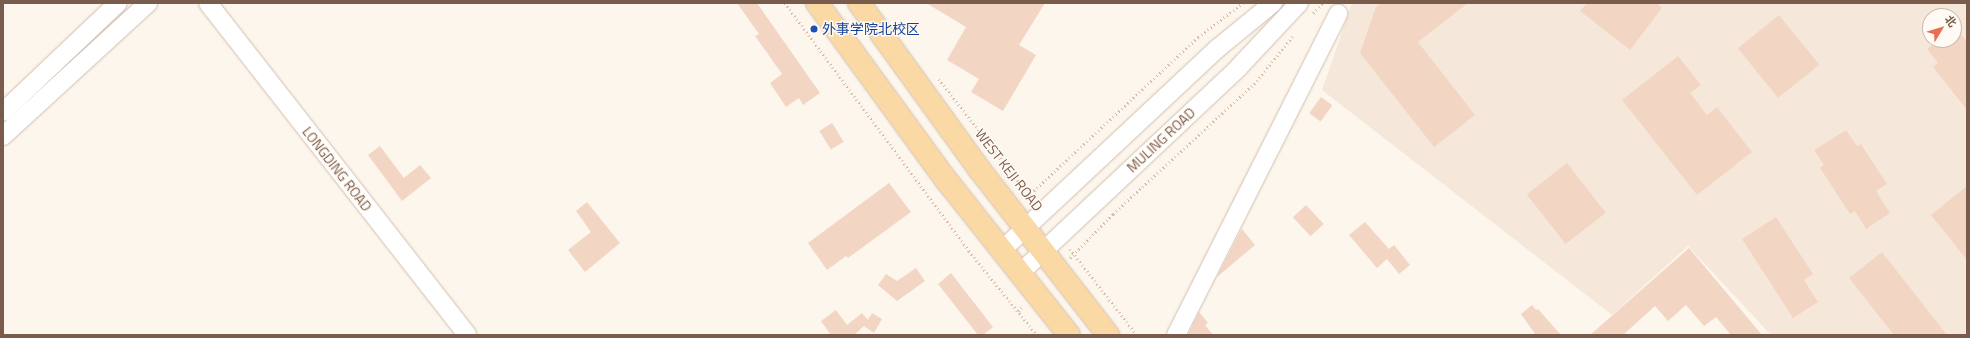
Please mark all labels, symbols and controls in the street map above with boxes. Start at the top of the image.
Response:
north arrow [1922,8,1962,48]
text: 北 [1941,12,1960,30]
place label: 外事学院北校区 [822,21,920,37]
marker: 外事学院北校区 [809,24,819,34]
street label: MULING ROAD [1123,104,1199,176]
street label: LONGDING ROAD [299,123,375,215]
street label: WEST KEJI ROAD [972,126,1046,214]

